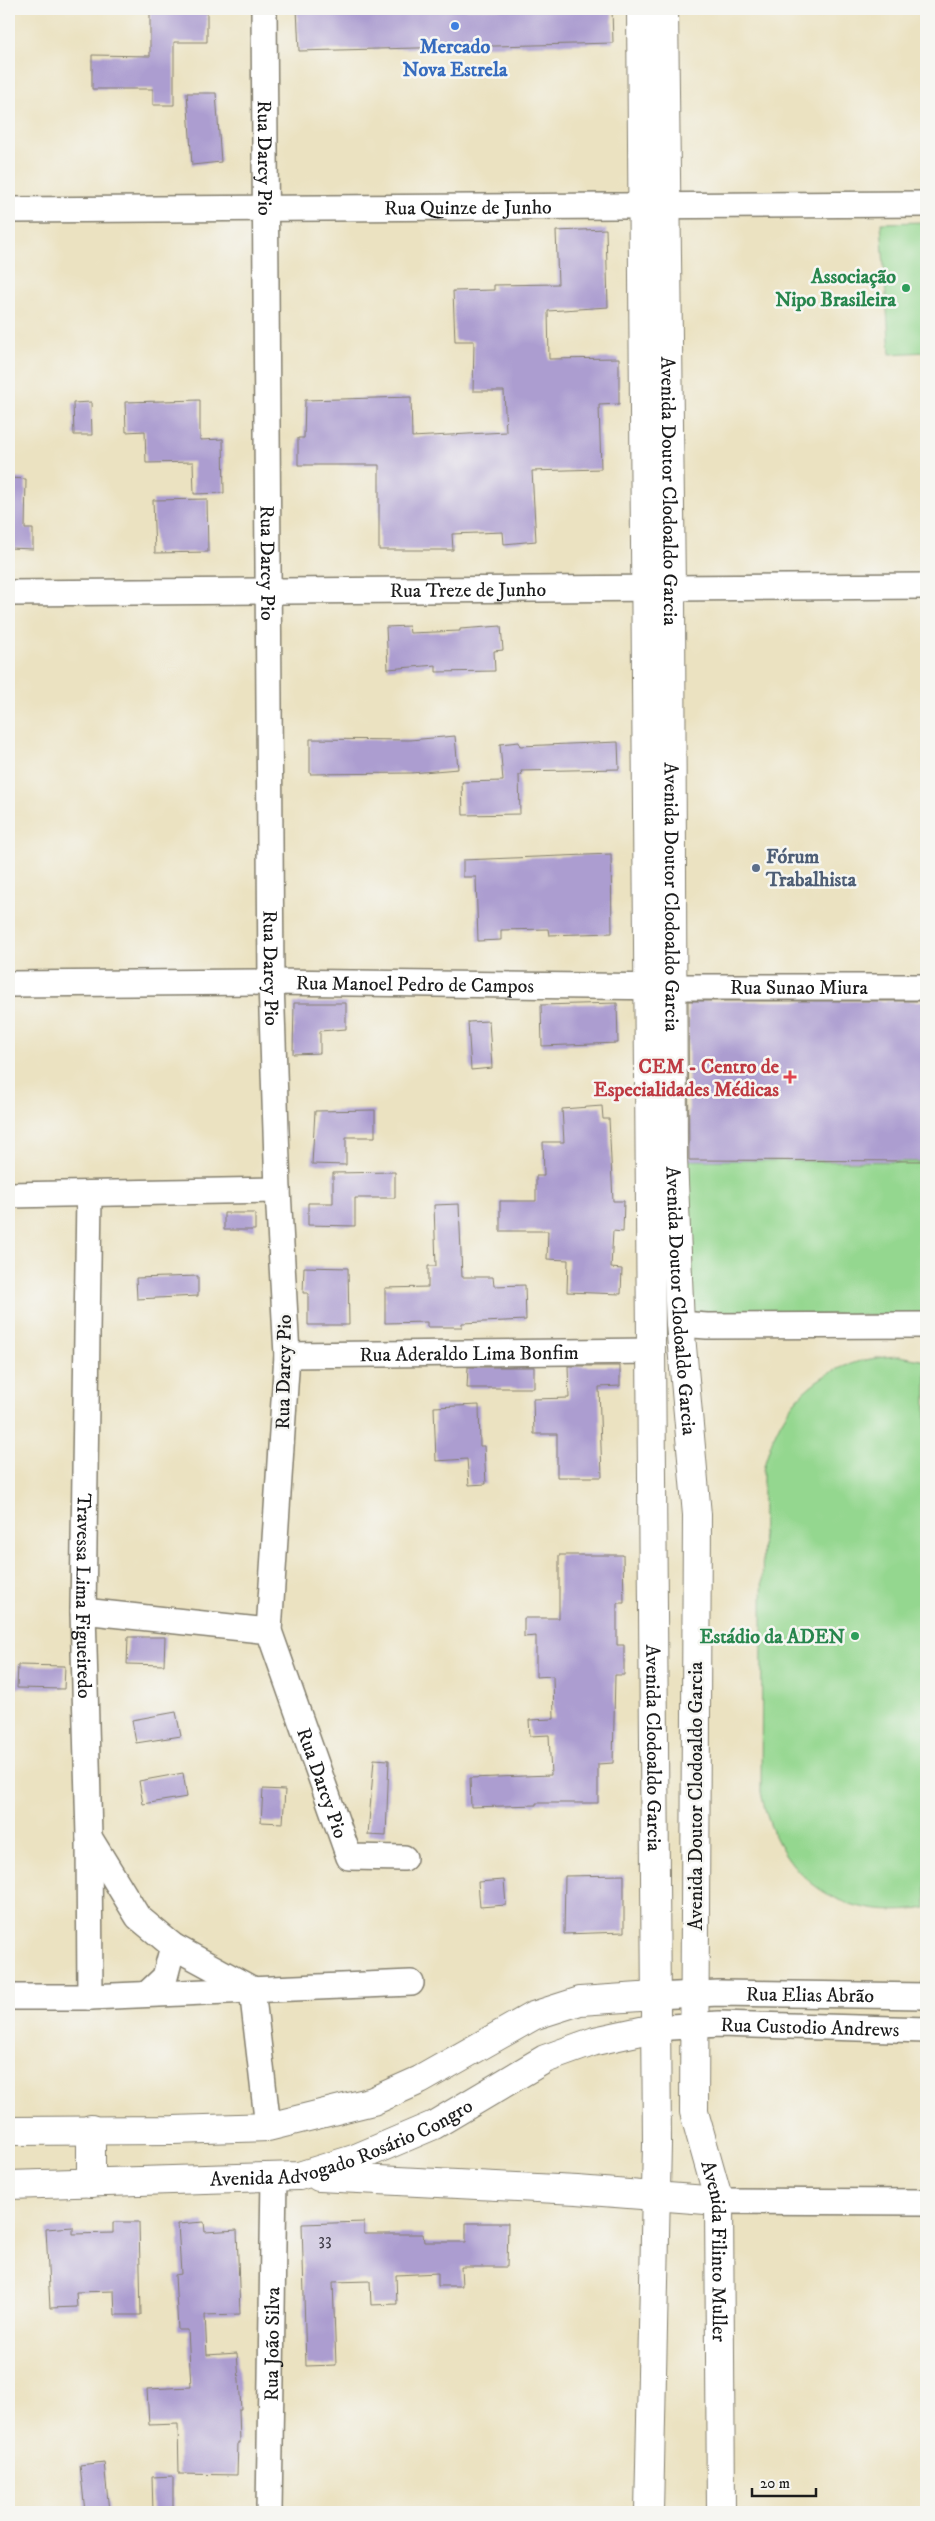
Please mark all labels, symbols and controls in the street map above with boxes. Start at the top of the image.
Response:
marker: Mercado Nova Estrela [449,20,461,32]
place label: Mercado Nova Estrela [403,35,508,83]
street label: Rua Darcy Pio [251,100,276,216]
street label: Rua Quinze de Junho [384,195,552,222]
place label: Associação Nipo Brasileira [775,265,896,313]
marker: Associação Nipo Brasileira [900,282,912,294]
street label: Avenida Doutor Clodoaldo Garcia [654,356,682,626]
street label: Rua Darcy Pio [254,505,279,621]
street label: Rua Treze de Junho [390,578,546,604]
street label: Avenida Doutor Clodoaldo Garcia [658,762,684,1032]
place label: Fórum Trabalhista [765,845,857,893]
marker: Fórum Trabalhista [750,862,762,874]
street label: Rua Darcy Pio [256,910,283,1026]
street label: Rua Manoel Pedro de Campos [296,971,535,999]
street label: Rua Sunao Miura [730,976,868,1001]
place label: CEM - Centro de Especialidades Médicas [594,1055,780,1103]
marker: CEM - Centro de Especialidades Médicas [783,1070,797,1084]
street label: Avenida Doutor Clodoaldo Garcia [659,1166,701,1437]
street label: Rua Darcy Pio [271,1314,298,1430]
street label: Rua Aderaldo Lima Bonfim [359,1341,579,1368]
street label: Travessa Lima Figueiredo [69,1493,96,1699]
place label: Estádio da ADEN [699,1625,846,1650]
marker: Estádio da ADEN [849,1630,861,1642]
street label: Avenida Clodoaldo Garcia [639,1644,666,1852]
street label: Avenida Doutor Clodoaldo Garcia [684,1661,709,1931]
street label: Rua Darcy Pio [290,1725,352,1842]
street label: Rua Elias Abrão [746,1982,874,2009]
street label: Rua Custodio Andrews [720,2013,900,2043]
street label: Avenida Advogado Rosário Congro [209,2094,478,2193]
street label: Avenida Filinto Muller [694,2158,731,2343]
house number: 33 [318,2229,332,2251]
street label: Rua João Silva [260,2286,286,2401]
scale bar [752,2466,816,2498]
text: 20 m [760,2474,790,2493]

